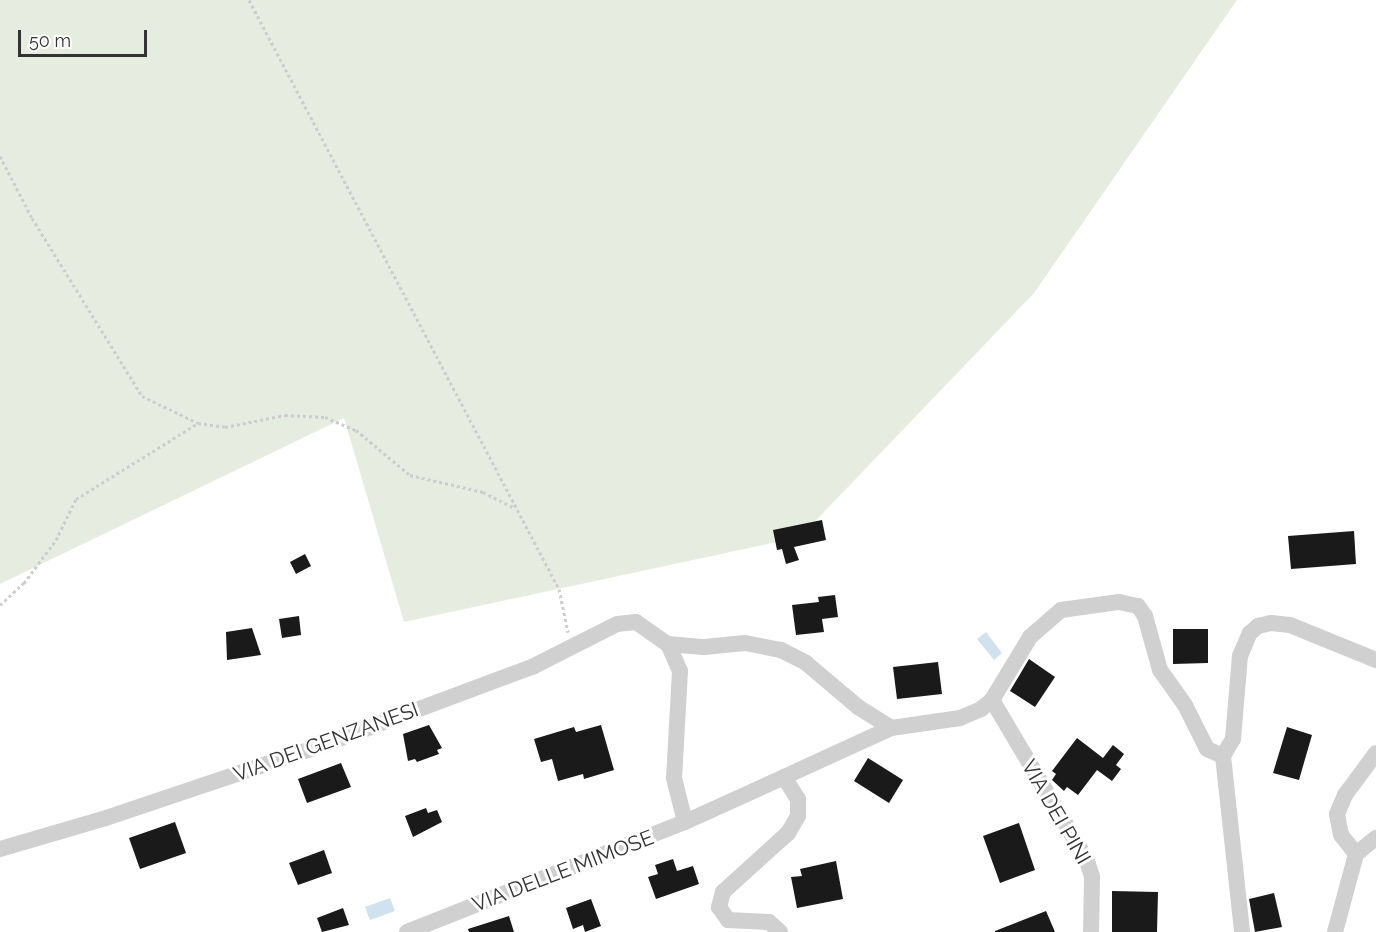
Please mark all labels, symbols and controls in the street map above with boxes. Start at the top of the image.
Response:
scale bar [21,18,150,56]
text: 50 m [29,30,71,51]
street label: VIA DEI GENZANESI [230,697,422,787]
street label: VIA DEI PINI [1016,755,1096,869]
street label: VIA DELLE MIMOSE [468,825,658,917]

